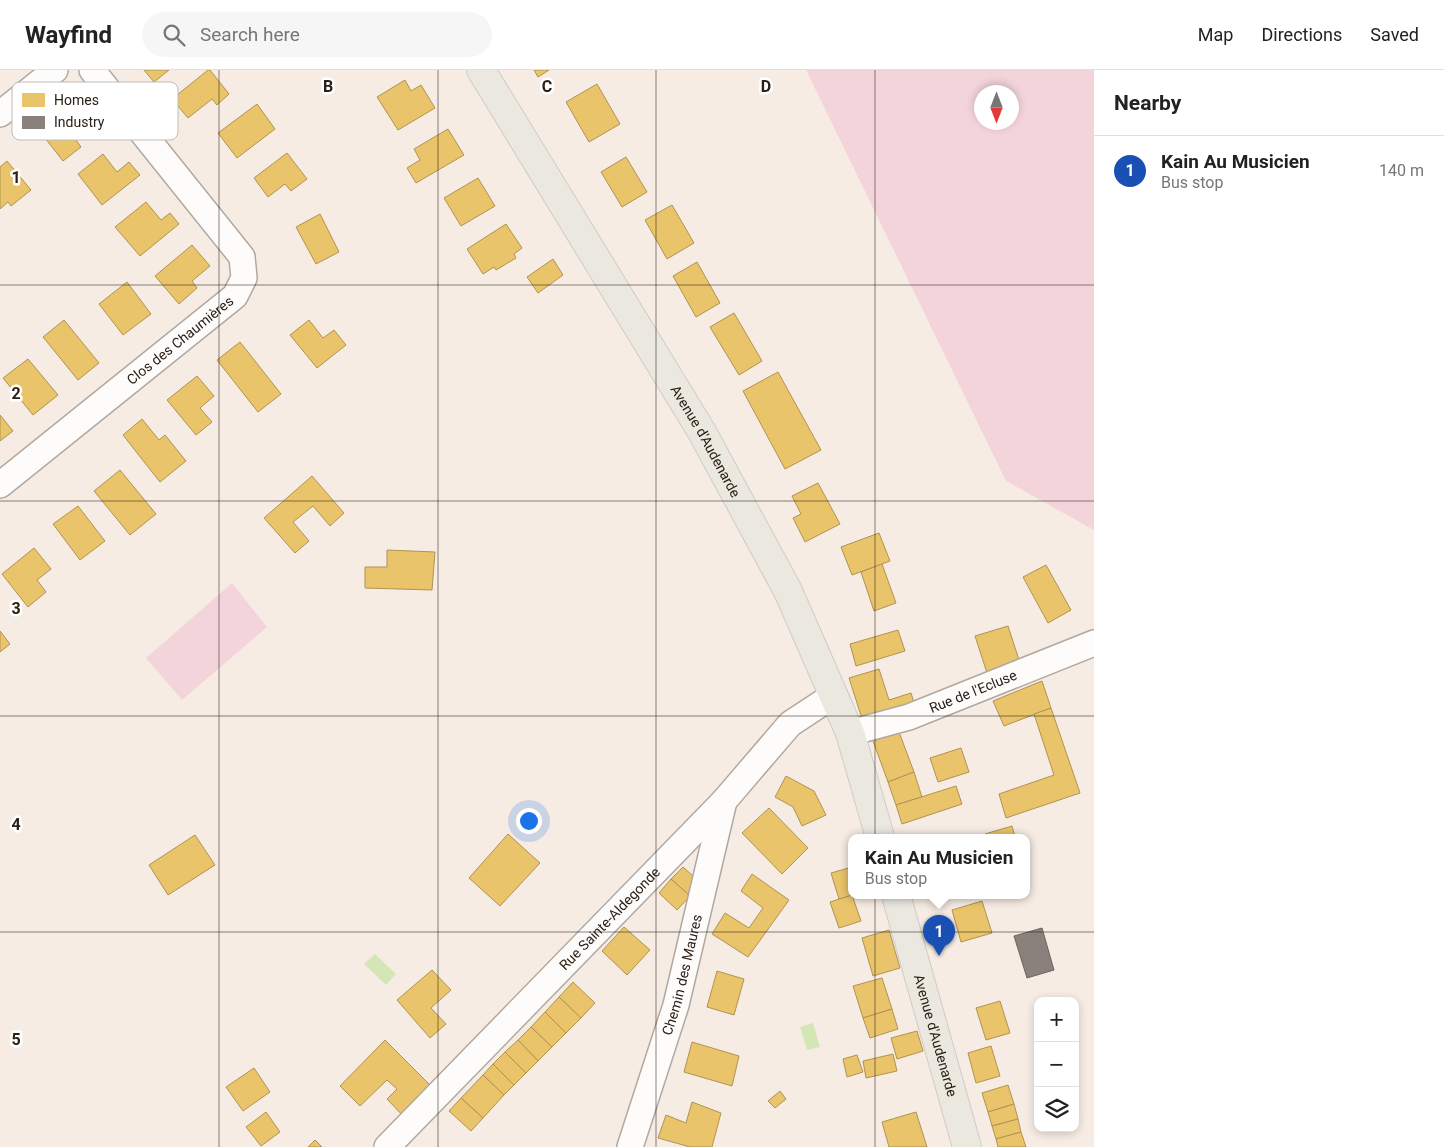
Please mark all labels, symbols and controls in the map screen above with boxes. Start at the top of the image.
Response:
search box [142,12,492,57]
text: Wayfind [25,21,112,49]
icon: search [160,21,188,49]
text: Search here [200,23,300,46]
text: Map [1198,24,1233,45]
text: Directions [1261,24,1342,45]
text: Saved [1370,24,1419,45]
text: B [323,77,333,96]
text: C [542,77,552,96]
text: D [761,77,771,96]
legend [12,82,178,140]
north arrow [974,85,1019,130]
text: Nearby [1114,91,1181,115]
text: Homes [54,92,99,108]
text: Industry [54,114,105,130]
text: Kain Au Musicien [1161,150,1310,173]
text: 1 [1125,161,1135,180]
text: 140 m [1379,161,1424,180]
text: 1 [11,168,21,187]
text: Bus stop [1161,173,1223,192]
street label: Clos des Chaumières [124,293,236,388]
street label: Avenue d'Audenarde [667,382,744,500]
text: 2 [11,384,21,403]
text: 3 [11,599,21,618]
street label: Rue de l'Ecluse [927,667,1019,716]
your location [516,808,542,834]
text: 4 [11,815,21,834]
popup [848,834,1030,899]
text: Kain Au Musicien [865,846,1013,869]
street label: Rue Sainte-Aldegonde [556,864,663,973]
text: Bus stop [865,869,927,888]
street label: Chemin des Maures [659,913,705,1037]
pin: 1 [923,915,955,956]
street label: Avenue d'Audenarde [911,973,960,1098]
map controls [1034,997,1079,1132]
button: + [1034,997,1079,1042]
text: 5 [11,1030,21,1049]
button: − [1034,1042,1079,1087]
button: layers [1034,1087,1079,1132]

